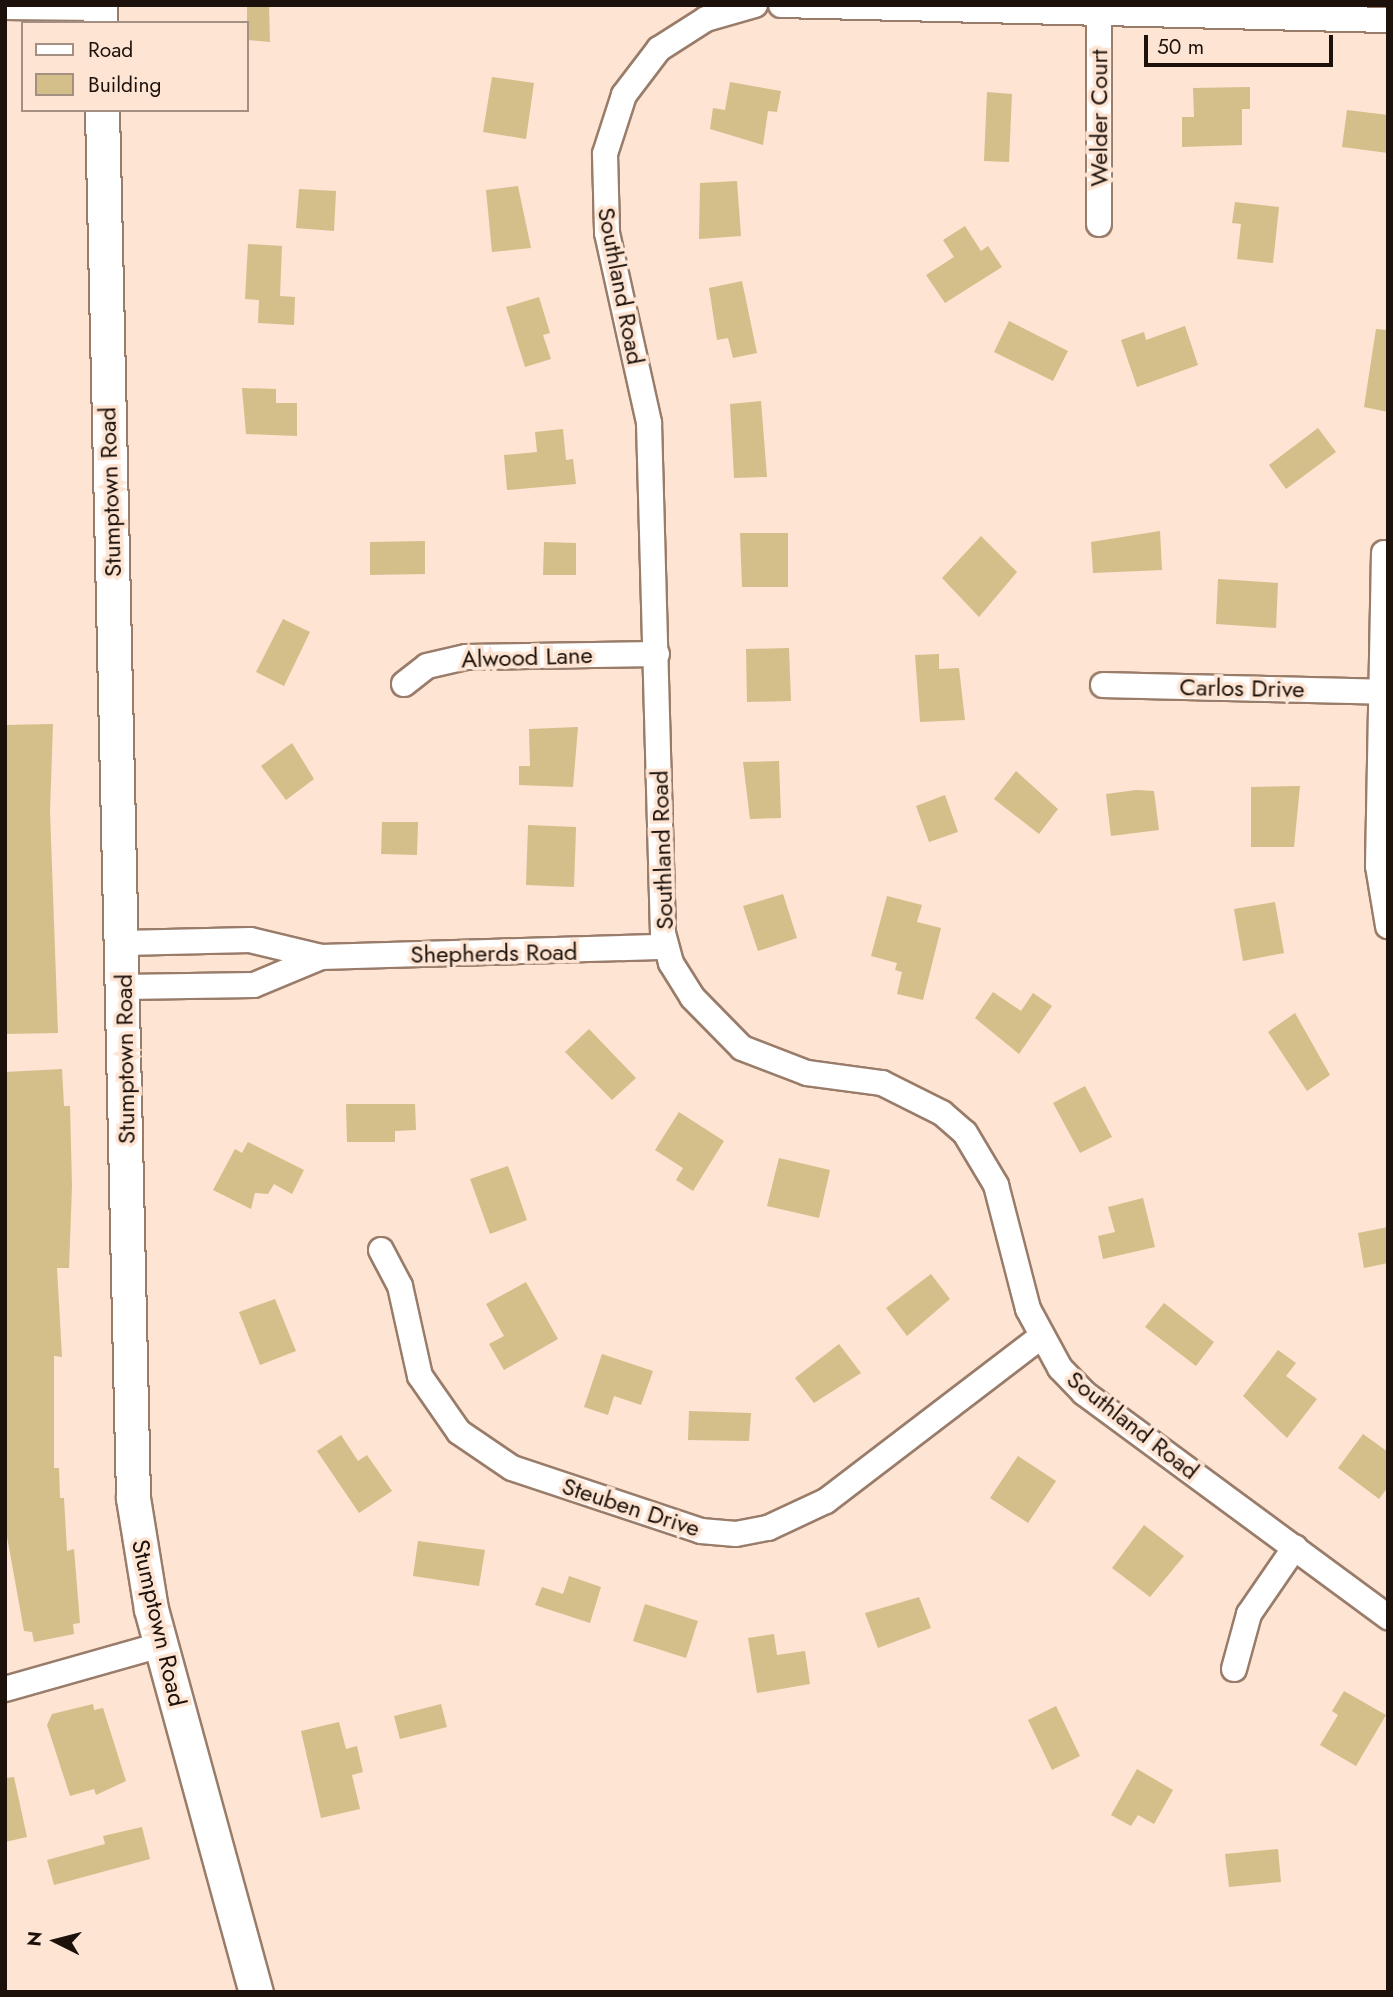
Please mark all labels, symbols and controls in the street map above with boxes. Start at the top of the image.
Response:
legend [21,21,248,112]
scale bar [1148,21,1337,65]
text: 50 m [1157,32,1204,62]
text: Road [88,35,133,65]
street label: Welder Court [1085,49,1113,187]
text: Building [88,70,161,100]
street label: Southland Road [592,205,650,367]
street label: Stumptown Road [93,406,127,578]
street label: Alwood Lane [461,640,593,674]
street label: Carlos Drive [1179,673,1305,703]
street label: Southland Road [645,770,679,930]
street label: Shepherds Road [410,937,578,969]
street label: Stumptown Road [109,974,141,1144]
street label: Southland Road [1061,1365,1205,1485]
street label: Steuben Drive [559,1471,703,1543]
street label: Stumptown Road [126,1537,192,1709]
north arrow [21,1906,91,1976]
text: N [20,1930,49,1948]

